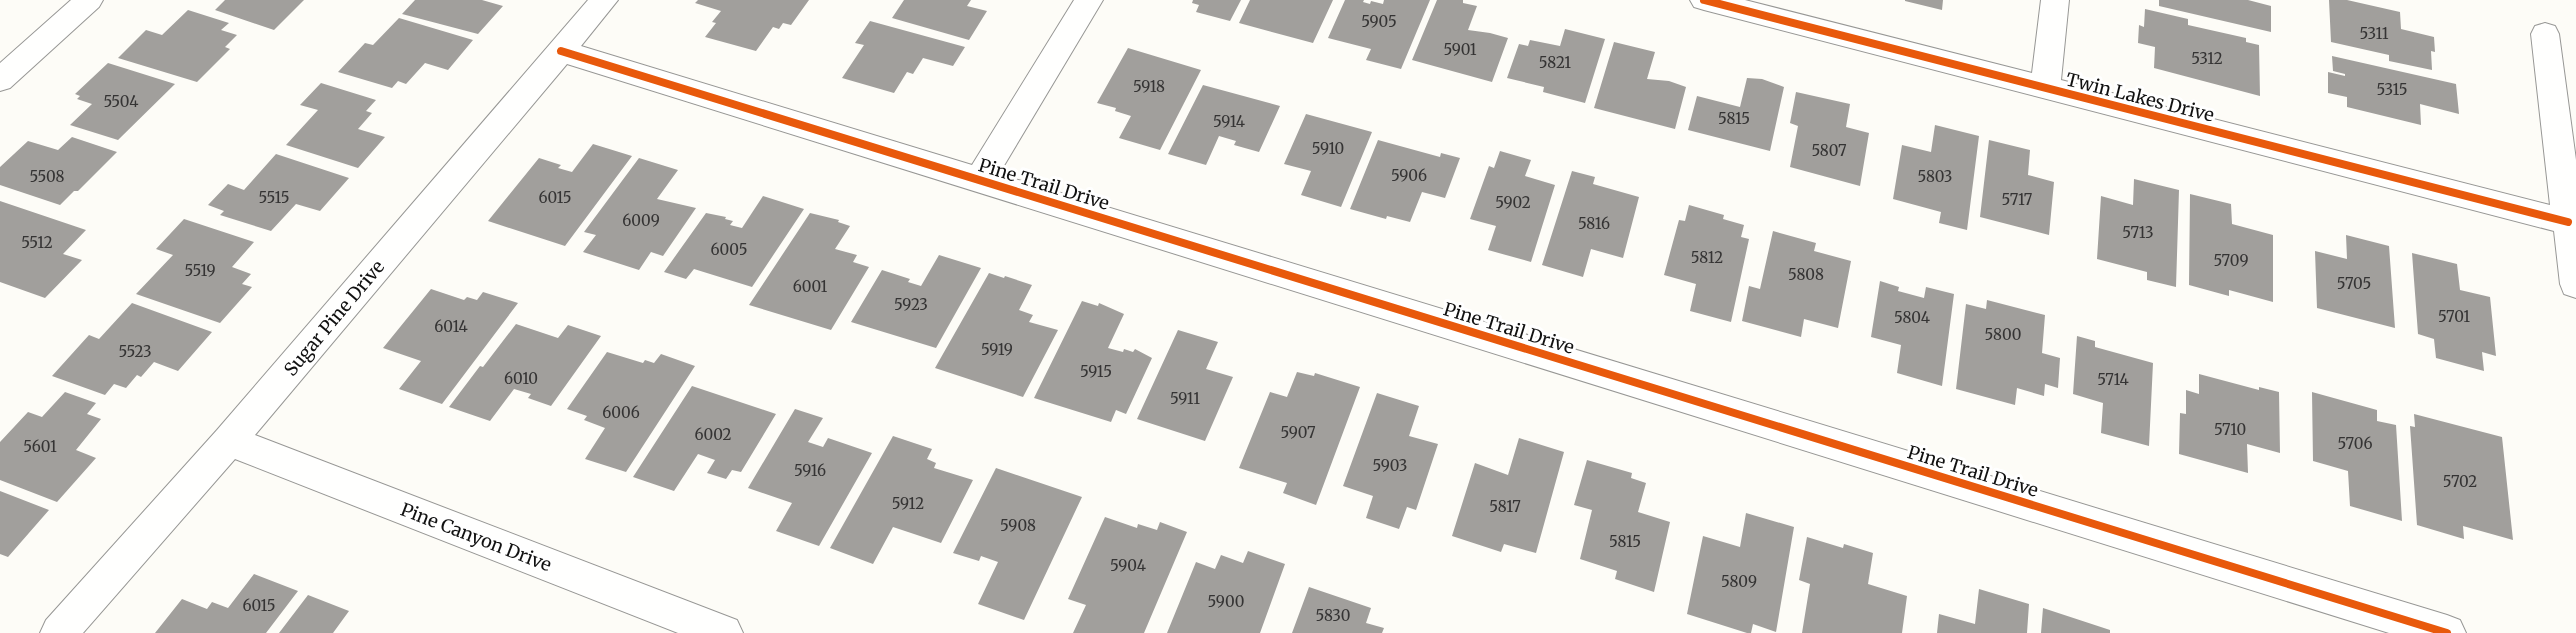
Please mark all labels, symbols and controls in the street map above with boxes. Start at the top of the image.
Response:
house number: 5905 [1361,12,1397,31]
house number: 5311 [2359,24,2389,43]
house number: 5901 [1443,40,1477,59]
house number: 5312 [2191,49,2223,68]
house number: 5821 [1539,53,1571,72]
street label: Twin Lakes Drive [2063,67,2217,127]
house number: 5918 [1133,77,1165,96]
house number: 5315 [2376,80,2408,99]
house number: 5504 [103,92,139,111]
house number: 5815 [1718,109,1750,128]
house number: 5914 [1213,112,1245,131]
house number: 5910 [1312,139,1344,158]
house number: 5807 [1811,141,1847,160]
street label: Pine Trail Drive [976,153,1112,215]
house number: 5906 [1391,166,1427,185]
house number: 5508 [29,167,65,186]
house number: 5803 [1918,167,1952,186]
house number: 5515 [258,188,290,207]
house number: 6015 [538,188,572,207]
house number: 5717 [2002,190,2033,209]
house number: 5902 [1495,193,1531,212]
house number: 6009 [622,211,660,230]
house number: 5816 [1578,214,1610,233]
house number: 5713 [2122,223,2154,242]
house number: 5512 [21,233,53,252]
house number: 6005 [711,240,747,259]
house number: 5812 [1691,248,1723,267]
house number: 5709 [2214,251,2248,270]
street label: Sugar Pine Drive [279,255,389,381]
house number: 5519 [184,261,216,280]
house number: 5808 [1788,265,1824,284]
house number: 5705 [2337,274,2371,293]
house number: 6001 [793,277,828,296]
house number: 5923 [894,295,928,314]
street label: Pine Trail Drive [1441,297,1577,359]
house number: 5701 [2438,307,2470,326]
house number: 5804 [1894,308,1930,327]
house number: 6014 [434,317,468,336]
house number: 5800 [1985,325,2021,344]
house number: 5919 [981,340,1013,359]
house number: 5523 [118,342,152,361]
house number: 5915 [1080,362,1112,381]
house number: 6010 [504,369,538,388]
house number: 5714 [2097,370,2129,389]
house number: 5911 [1170,389,1200,408]
house number: 6006 [602,403,640,422]
house number: 5710 [2214,420,2246,439]
house number: 5907 [1280,423,1316,442]
house number: 6002 [695,425,732,444]
house number: 5706 [2338,434,2373,453]
house number: 5601 [23,437,57,456]
street label: Pine Trail Drive [1905,440,2041,502]
house number: 5903 [1373,456,1407,475]
house number: 5916 [794,461,826,480]
house number: 5702 [2443,472,2477,491]
house number: 5912 [892,494,924,513]
house number: 5817 [1489,497,1521,516]
street label: Pine Canyon Drive [397,498,555,576]
house number: 5908 [1000,516,1036,535]
house number: 5815 [1609,532,1641,551]
house number: 5904 [1110,556,1146,575]
house number: 5809 [1721,572,1757,591]
house number: 5900 [1208,592,1244,611]
house number: 6015 [242,596,276,615]
house number: 5830 [1316,606,1350,625]

